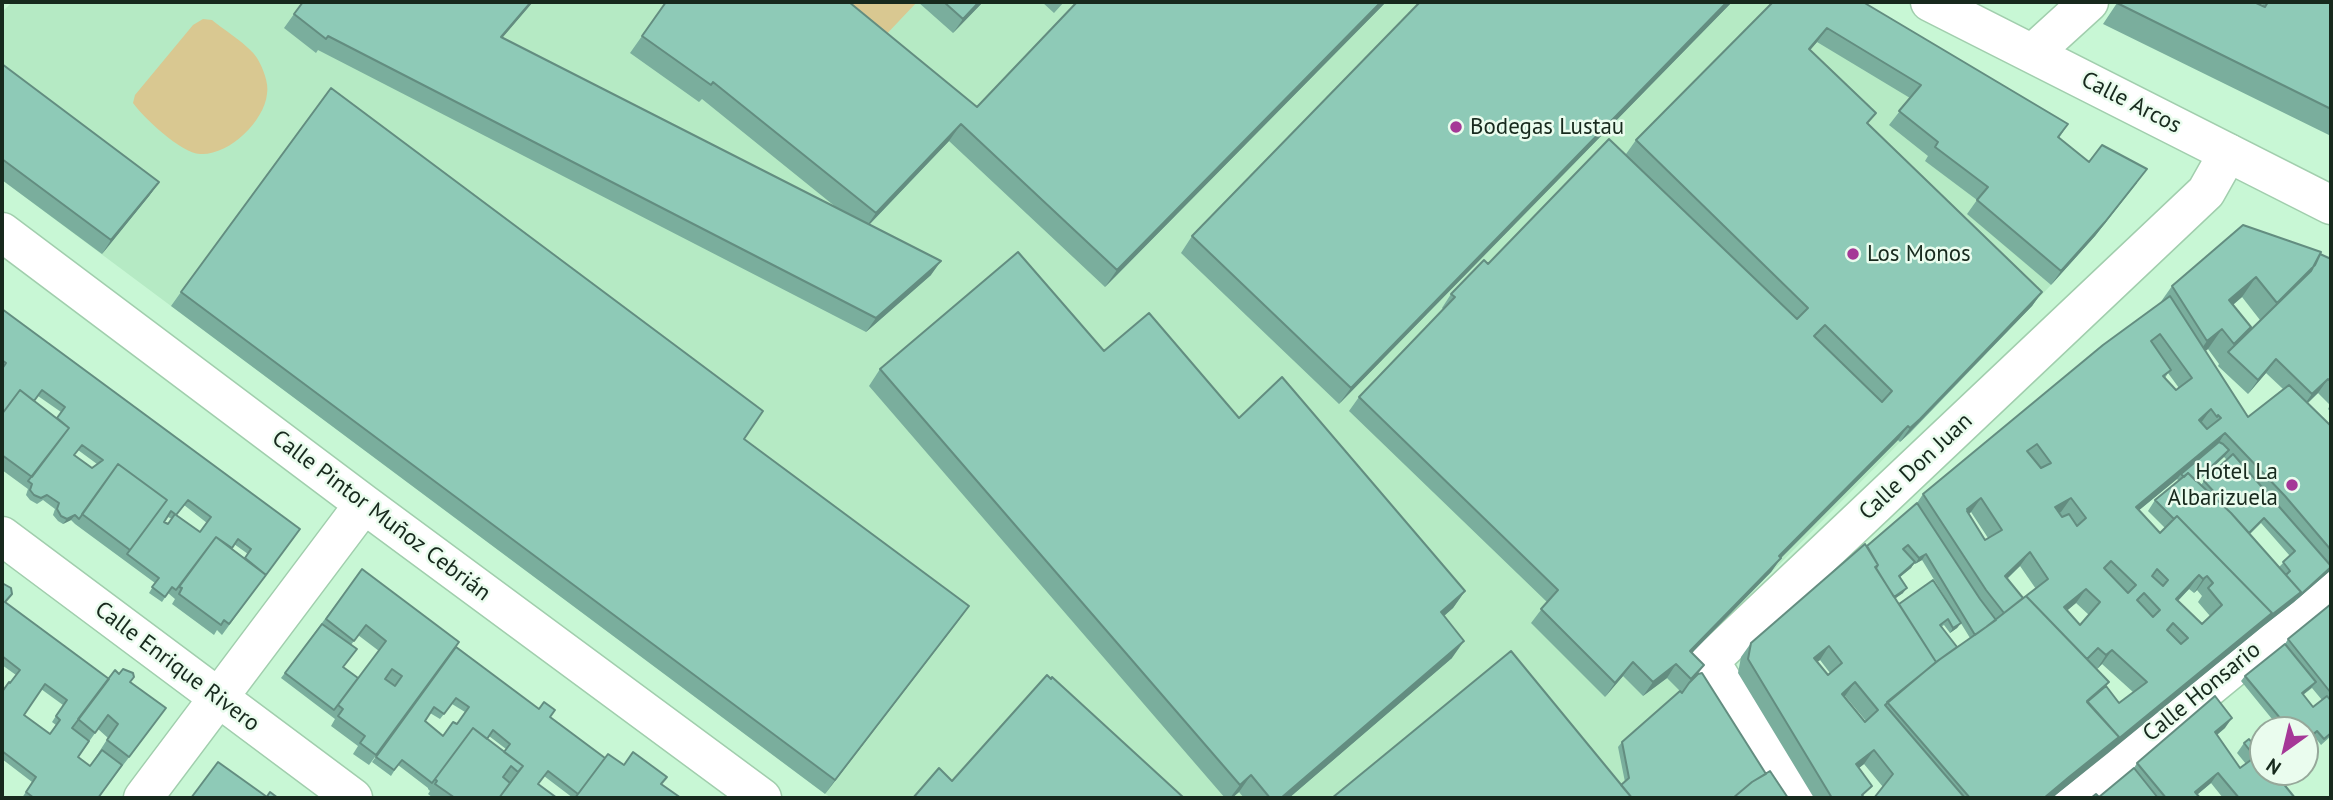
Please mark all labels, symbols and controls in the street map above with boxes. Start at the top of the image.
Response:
street label: Calle Arcos [2076,66,2186,140]
place label: Bodegas Lustau [1470,113,1624,141]
marker: Bodegas Lustau [1448,119,1464,135]
place label: Los Monos [1867,240,1971,268]
marker: Los Monos [1845,246,1861,262]
street label: Calle Don Juan [1854,408,1978,526]
street label: Calle Pintor Muñoz Cebrián [266,425,496,607]
place label: Hotel La Albarizuela [2168,458,2278,512]
marker: Hotel La Albarizuela [2284,477,2300,493]
street label: Calle Enrique Rivero [89,596,265,738]
street label: Calle Honsario [2138,636,2266,748]
north arrow [2249,716,2319,786]
text: N [2261,753,2285,780]

